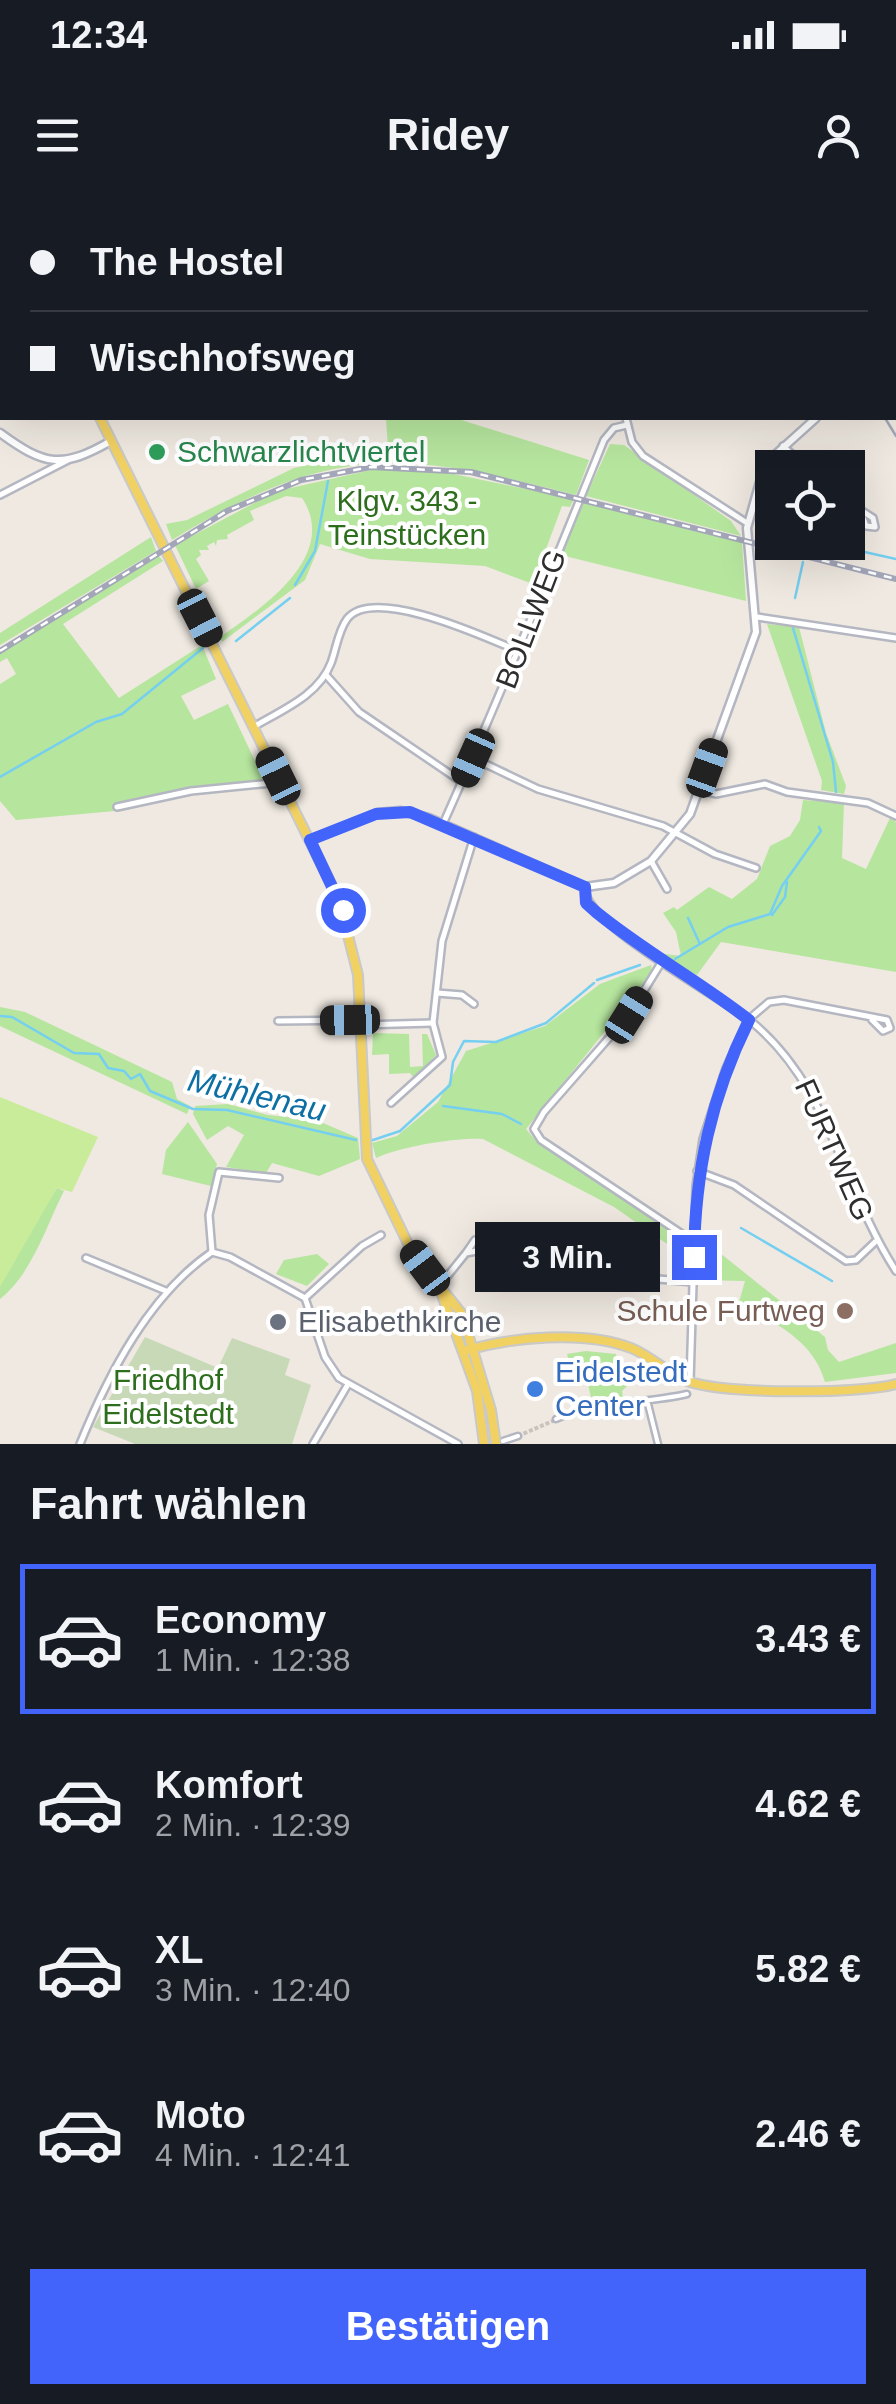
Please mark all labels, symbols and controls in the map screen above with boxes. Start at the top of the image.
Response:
text: 12:34 [50,14,147,56]
icon: menu [30,108,85,163]
icon: person [811,108,866,163]
text: Ridey [387,109,509,160]
text: The Hostel [90,241,284,283]
text: Wischhofsweg [90,337,356,379]
place label: Schwarzlichtviertel [177,435,425,468]
marker: Schwarzlichtviertel [146,441,168,463]
map controls [755,450,865,560]
button: locate [755,450,865,560]
park label: Klgv. 343 - Teinstücken [328,484,486,551]
street label: BOLLWEG [489,545,572,693]
car [173,584,227,652]
car [447,724,499,792]
car [683,735,731,801]
car [251,742,305,810]
route start [321,888,366,933]
car [600,982,658,1048]
car [320,1004,380,1036]
water label: Mühlenau [184,1062,330,1128]
street label: FURTWEG [789,1074,880,1226]
callout: 3 Min. [474,1222,659,1292]
car [395,1235,455,1301]
route end [672,1235,717,1280]
text: 3 Min. [522,1239,613,1275]
place label: Schule Furtweg [617,1294,825,1327]
marker: Schule Furtweg [834,1300,856,1322]
place label: Elisabethkirche [298,1305,501,1338]
marker: Elisabethkirche [267,1311,289,1333]
place label: Eidelstedt Center [555,1355,687,1422]
park label: Friedhof Eidelstedt [102,1363,235,1430]
marker: Eidelstedt Center [524,1378,546,1400]
text: Fahrt wählen [30,1478,308,1529]
icon: car [35,1594,125,1684]
text: Economy [155,1599,326,1641]
text: 3.43 € [755,1618,861,1660]
text: 1 Min. · 12:38 [155,1642,351,1678]
icon: car [35,1759,125,1849]
text: Komfort [155,1764,303,1806]
text: 4.62 € [755,1783,861,1825]
text: 2 Min. · 12:39 [155,1807,351,1843]
icon: car [35,1924,125,2014]
text: XL [155,1929,204,1971]
text: 5.82 € [755,1948,861,1990]
text: 3 Min. · 12:40 [155,1972,351,2008]
icon: car [35,2089,125,2179]
text: Moto [155,2094,246,2136]
text: 2.46 € [755,2113,861,2155]
text: 4 Min. · 12:41 [155,2137,351,2173]
button: Bestätigen [30,2269,866,2384]

